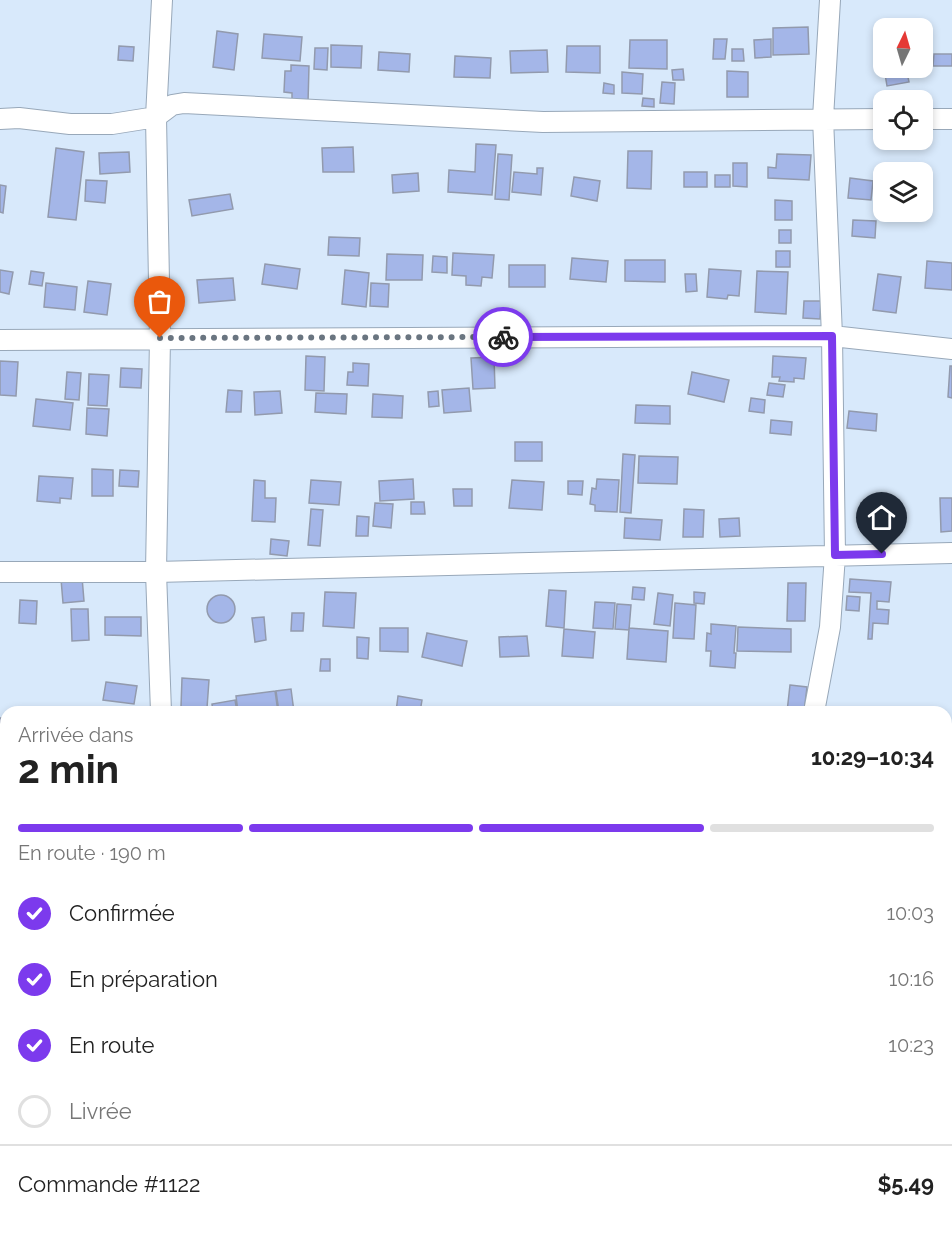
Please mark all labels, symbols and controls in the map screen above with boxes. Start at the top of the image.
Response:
north arrow [873,18,933,78]
map controls [873,18,933,222]
button: locate [873,90,933,150]
button: layers [873,162,933,222]
pin [134,276,185,338]
icon: bag [143,285,176,318]
courier [473,307,533,367]
icon: bike [487,321,520,354]
pin [856,492,907,554]
icon: home [865,501,898,534]
text: Arrivée dans [18,723,133,747]
text: 10:29–10:34 [811,744,934,770]
text: 2 min [18,746,119,792]
text: En route · 190 m [18,841,166,865]
icon: check [18,897,51,930]
text: Confirmée [69,900,175,926]
text: 10:03 [887,901,934,925]
icon: check [18,963,51,996]
text: En préparation [69,966,218,992]
text: 10:16 [889,967,934,991]
icon: check [18,1029,51,1062]
text: En route [69,1032,154,1058]
text: 10:23 [888,1033,934,1057]
text: Livrée [69,1098,132,1124]
text: Commande #1122 [18,1171,200,1197]
text: $5.49 [877,1171,934,1197]

